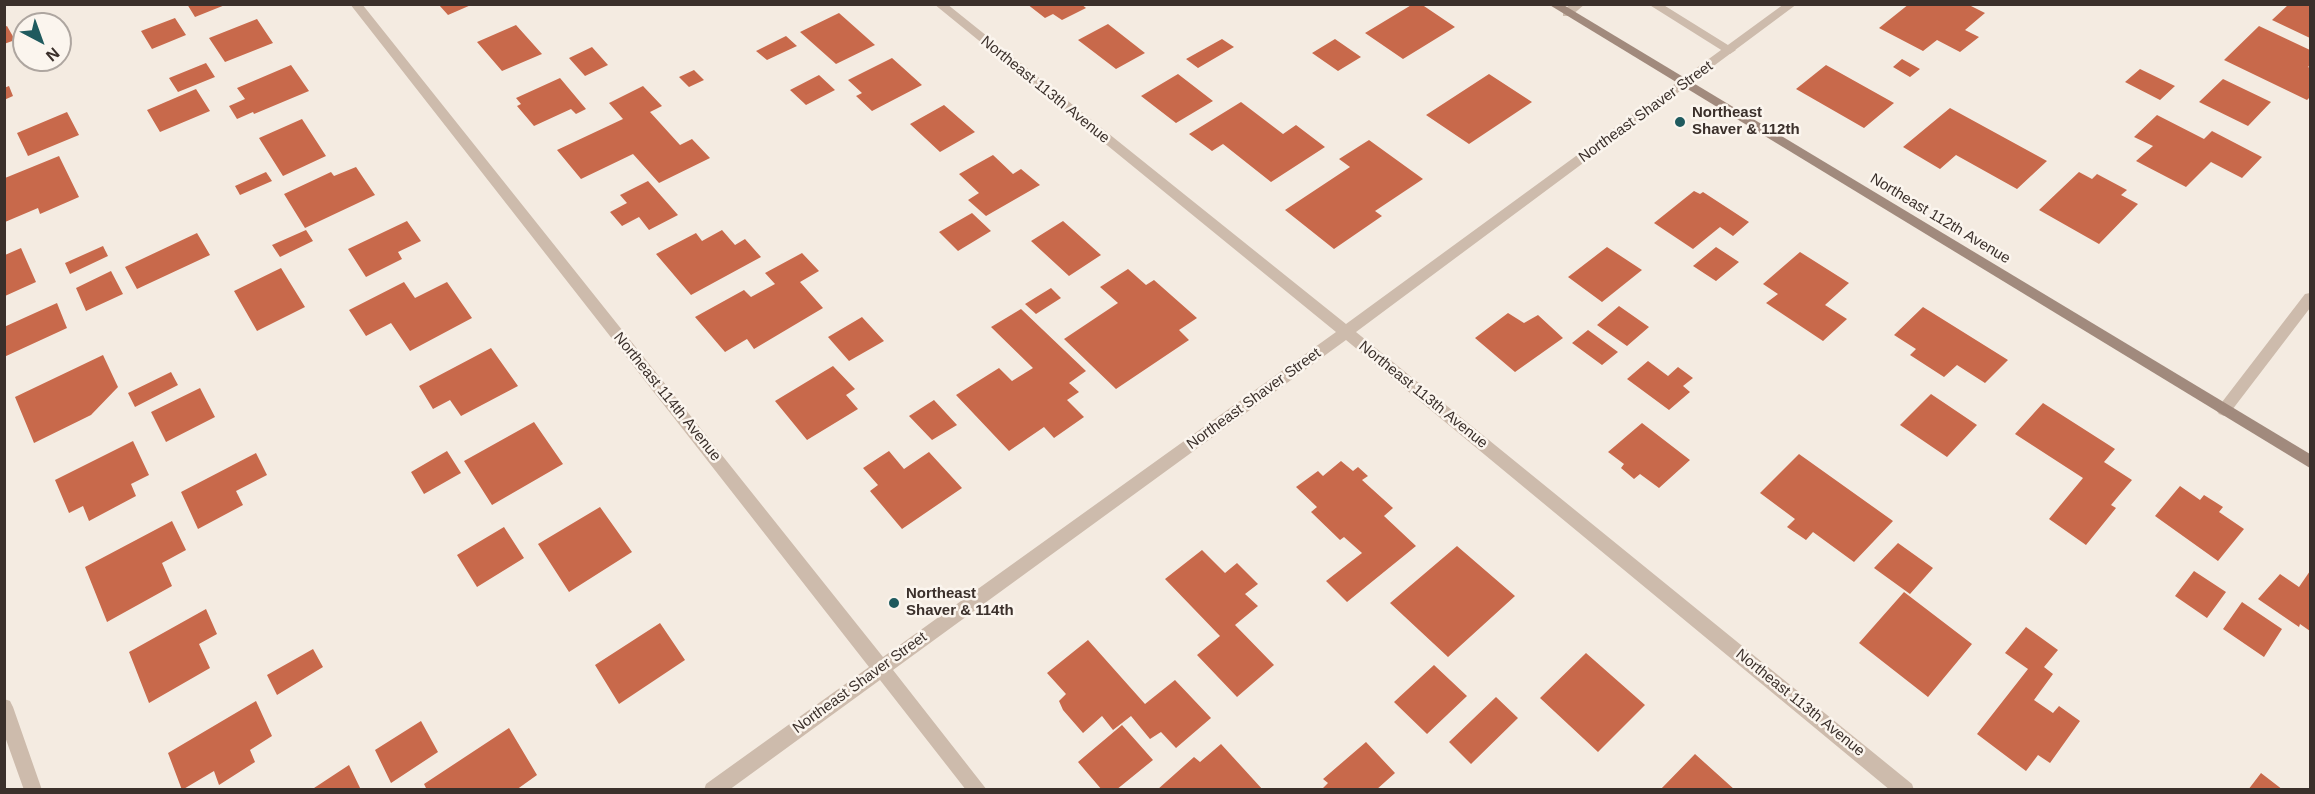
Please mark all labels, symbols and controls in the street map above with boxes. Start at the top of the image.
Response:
north arrow [12,12,72,72]
street label: Northeast 113th Avenue [977,33,1113,147]
text: N [43,44,63,65]
street label: Northeast Shaver Street [1576,57,1716,167]
place label: Northeast Shaver & 112th [1692,104,1800,139]
marker: Northeast Shaver & 112th [1673,115,1687,129]
street label: Northeast 112th Avenue [1867,170,2013,268]
street label: Northeast 114th Avenue [610,329,724,465]
street label: Northeast 113th Avenue [1355,338,1491,452]
street label: Northeast Shaver Street [1184,344,1324,454]
place label: Northeast Shaver & 114th [906,585,1014,620]
marker: Northeast Shaver & 114th [887,596,901,610]
street label: Northeast Shaver Street [790,628,930,738]
street label: Northeast 113th Avenue [1732,646,1868,760]

